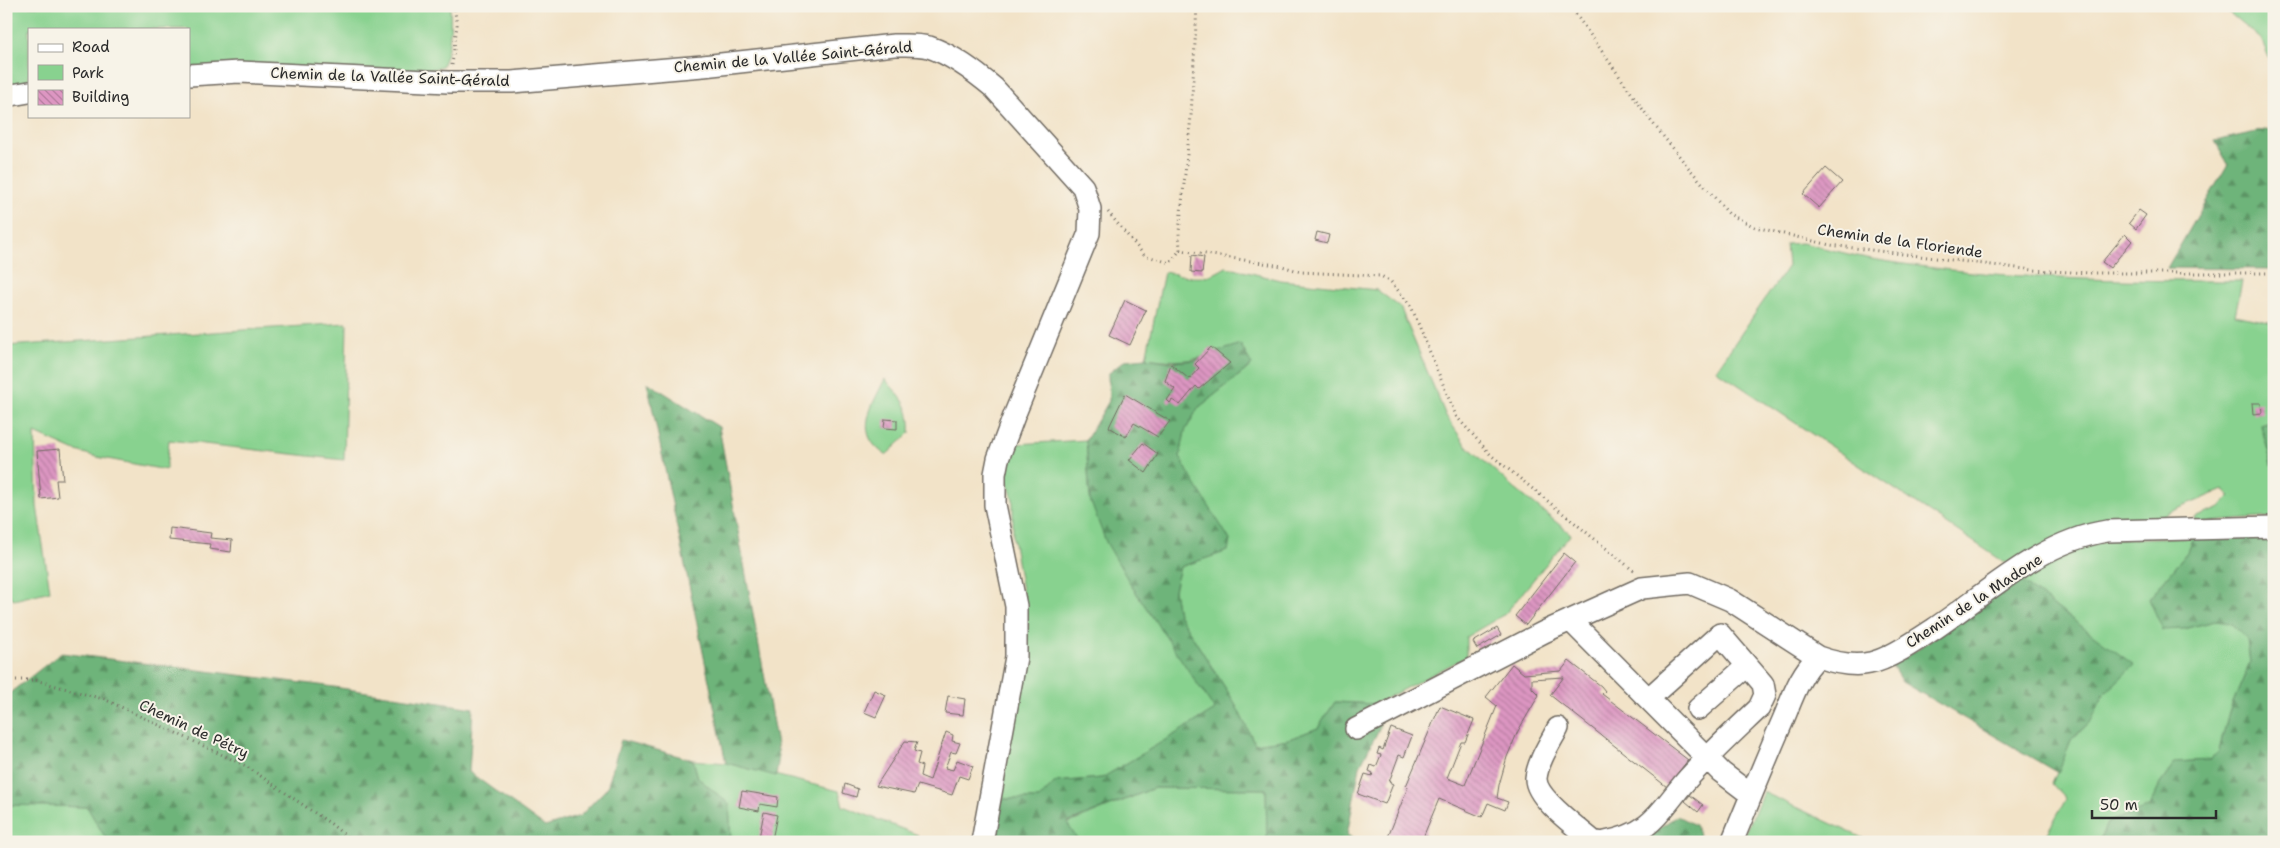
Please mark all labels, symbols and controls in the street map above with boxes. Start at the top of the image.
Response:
legend [28,28,190,118]
text: Road [72,37,110,57]
street label: Chemin de la Vallée Saint-Gérald [673,37,914,77]
text: Park [72,63,104,83]
street label: Chemin de la Vallée Saint-Gérald [270,63,510,91]
text: Building [72,87,129,107]
street label: Chemin de la Floriende [1816,219,1984,263]
street label: Chemin de la Madone [1902,549,2046,653]
street label: Chemin de Pétry [136,695,252,763]
scale bar [2092,788,2216,820]
text: 50 m [2100,795,2138,815]

